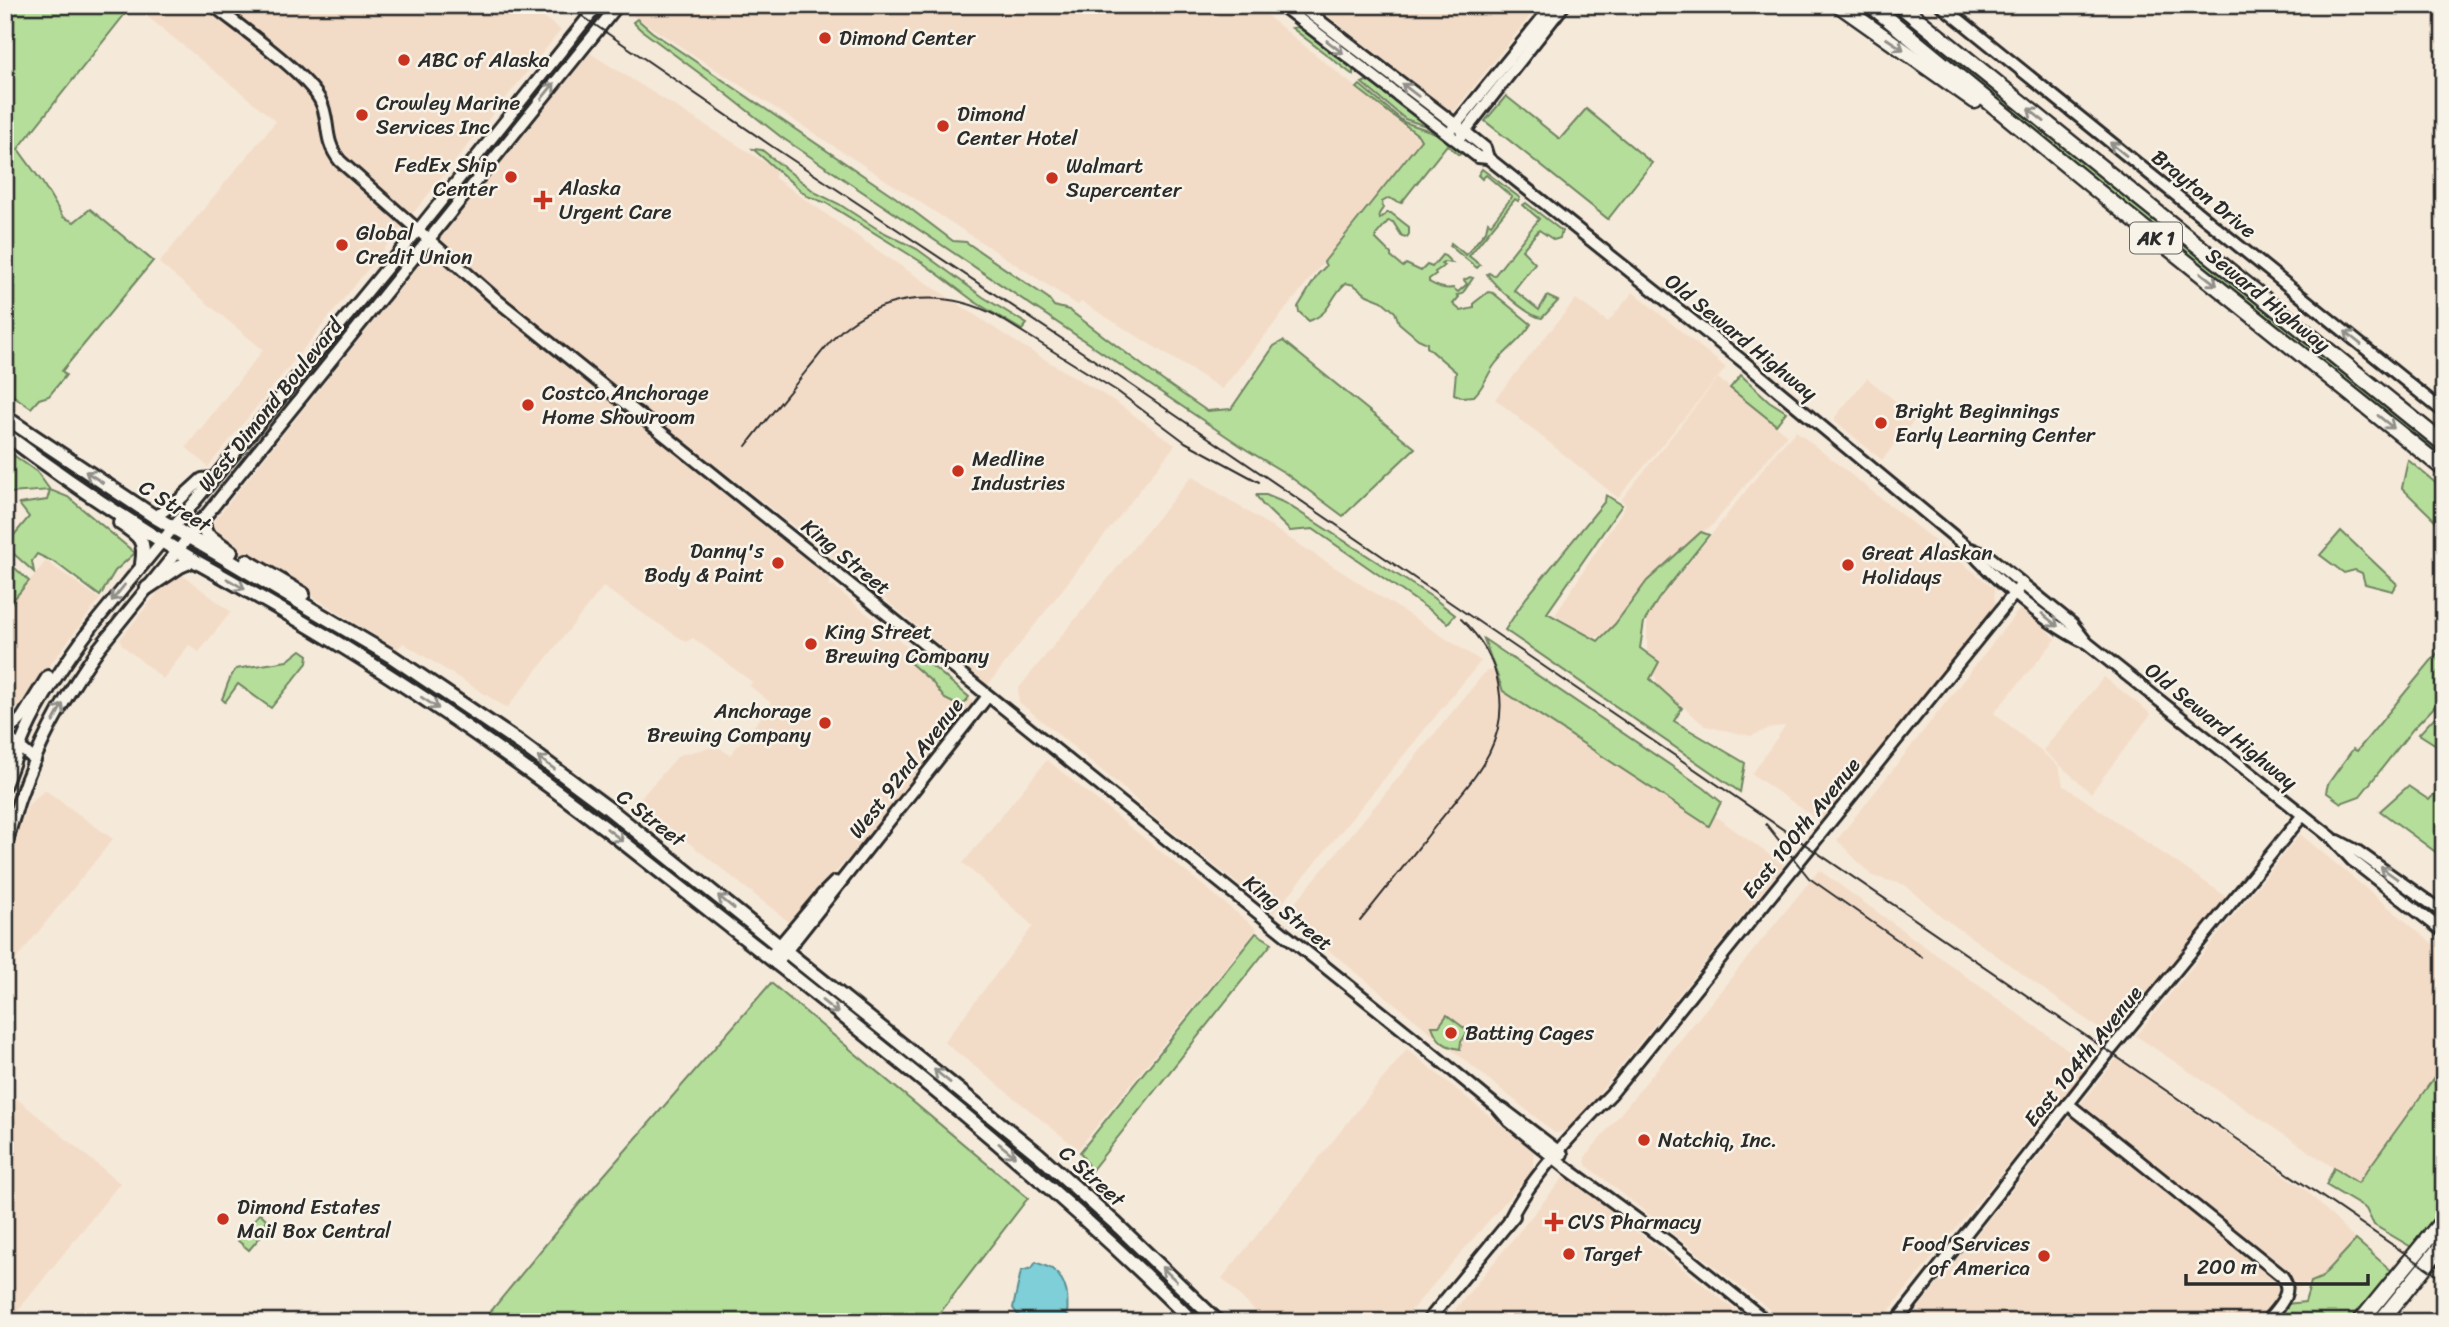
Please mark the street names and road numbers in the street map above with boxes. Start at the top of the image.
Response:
street label: Brayton Drive [2143,139,2265,249]
road number: AK 1 [2130,222,2182,254]
street label: Seward Highway [2197,237,2339,363]
street label: Old Seward Highway [1656,263,1826,411]
street label: West Dimond Boulevard [187,308,354,501]
street label: C Street [131,469,220,544]
street label: King Street [792,509,900,605]
street label: Old Seward Highway [2136,652,2306,800]
street label: West 92nd Avenue [838,689,974,847]
street label: East 100th Avenue [1731,748,1871,908]
street label: C Street [608,779,695,858]
street label: King Street [1234,865,1342,961]
street label: East 104th Avenue [2013,976,2153,1136]
street label: C Street [1050,1135,1135,1218]

